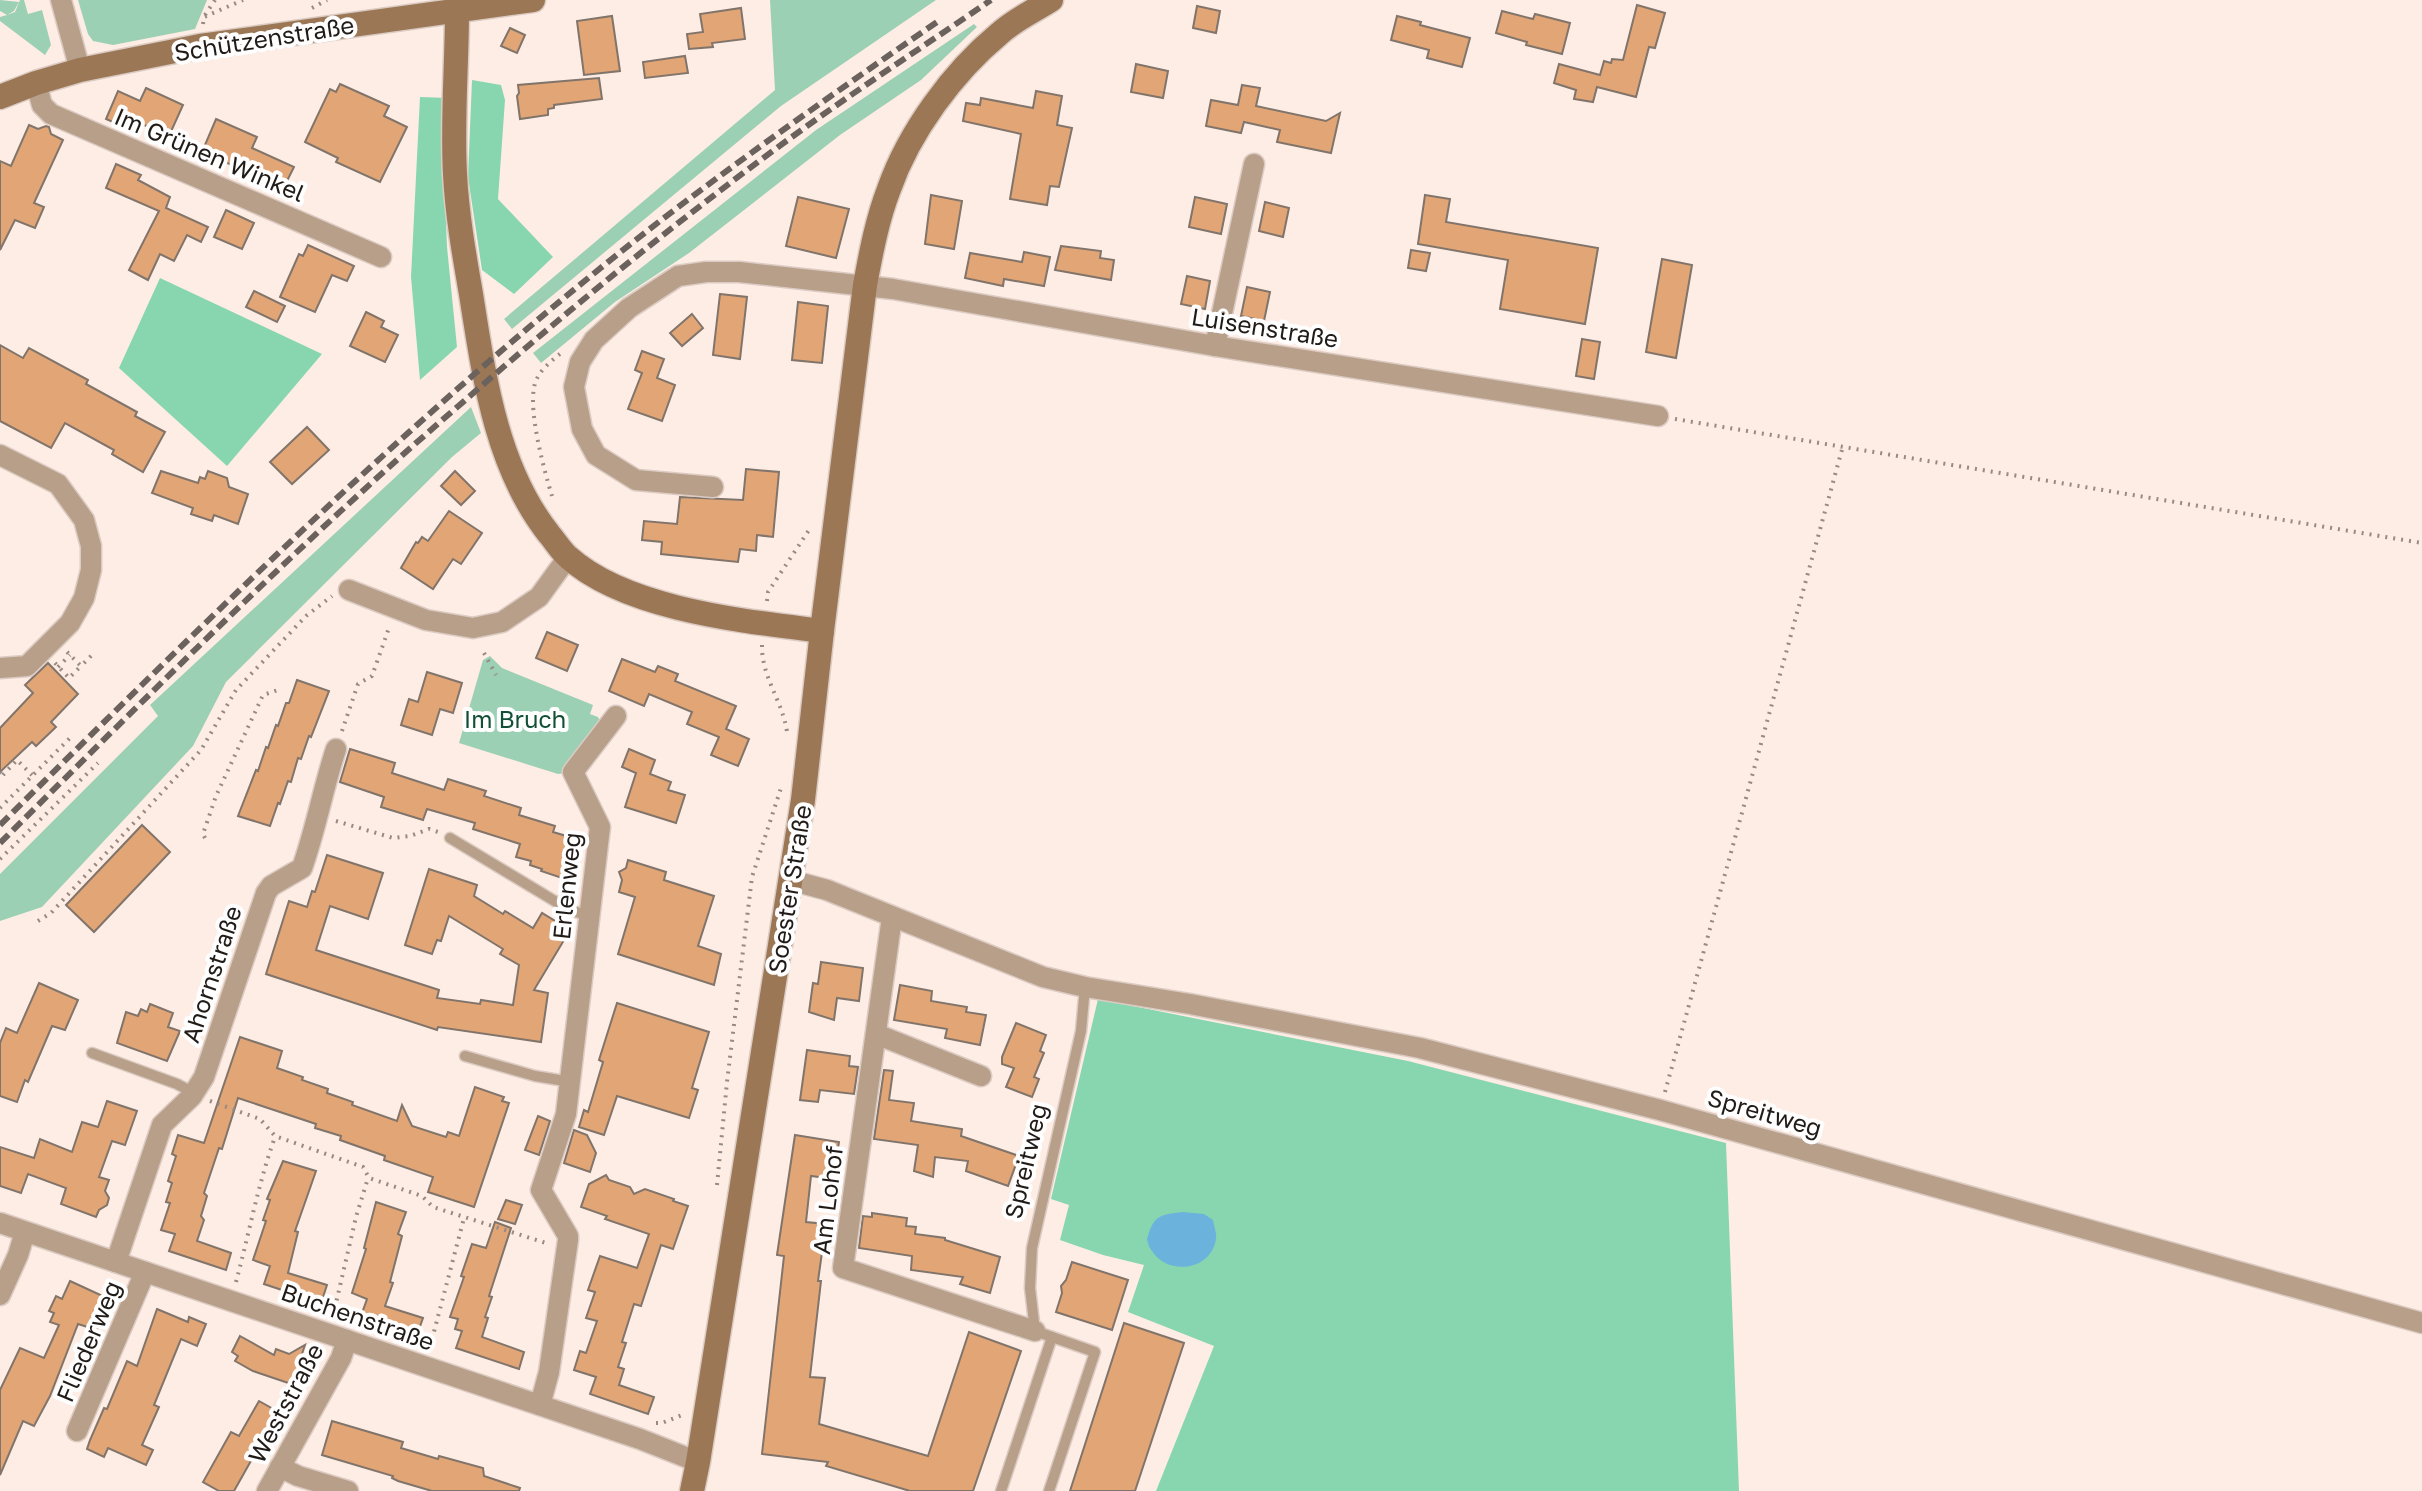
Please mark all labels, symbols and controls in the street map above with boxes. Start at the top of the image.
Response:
street label: Schützenstraße [172,9,356,67]
street label: Im Grünen Winkel [110,101,310,207]
street label: Luisenstraße [1189,301,1341,353]
park label: Im Bruch [464,704,566,733]
street label: Soester Straße [761,803,817,975]
street label: Erlenweg [546,831,586,941]
street label: Ahornstraße [175,902,247,1046]
street label: Spreitweg [1705,1082,1825,1142]
street label: Spreitweg [998,1101,1052,1221]
street label: Am Lohof [806,1144,848,1256]
street label: Fliederweg [50,1276,126,1406]
street label: Buchenstraße [278,1276,438,1356]
street label: Weststraße [241,1338,329,1468]

